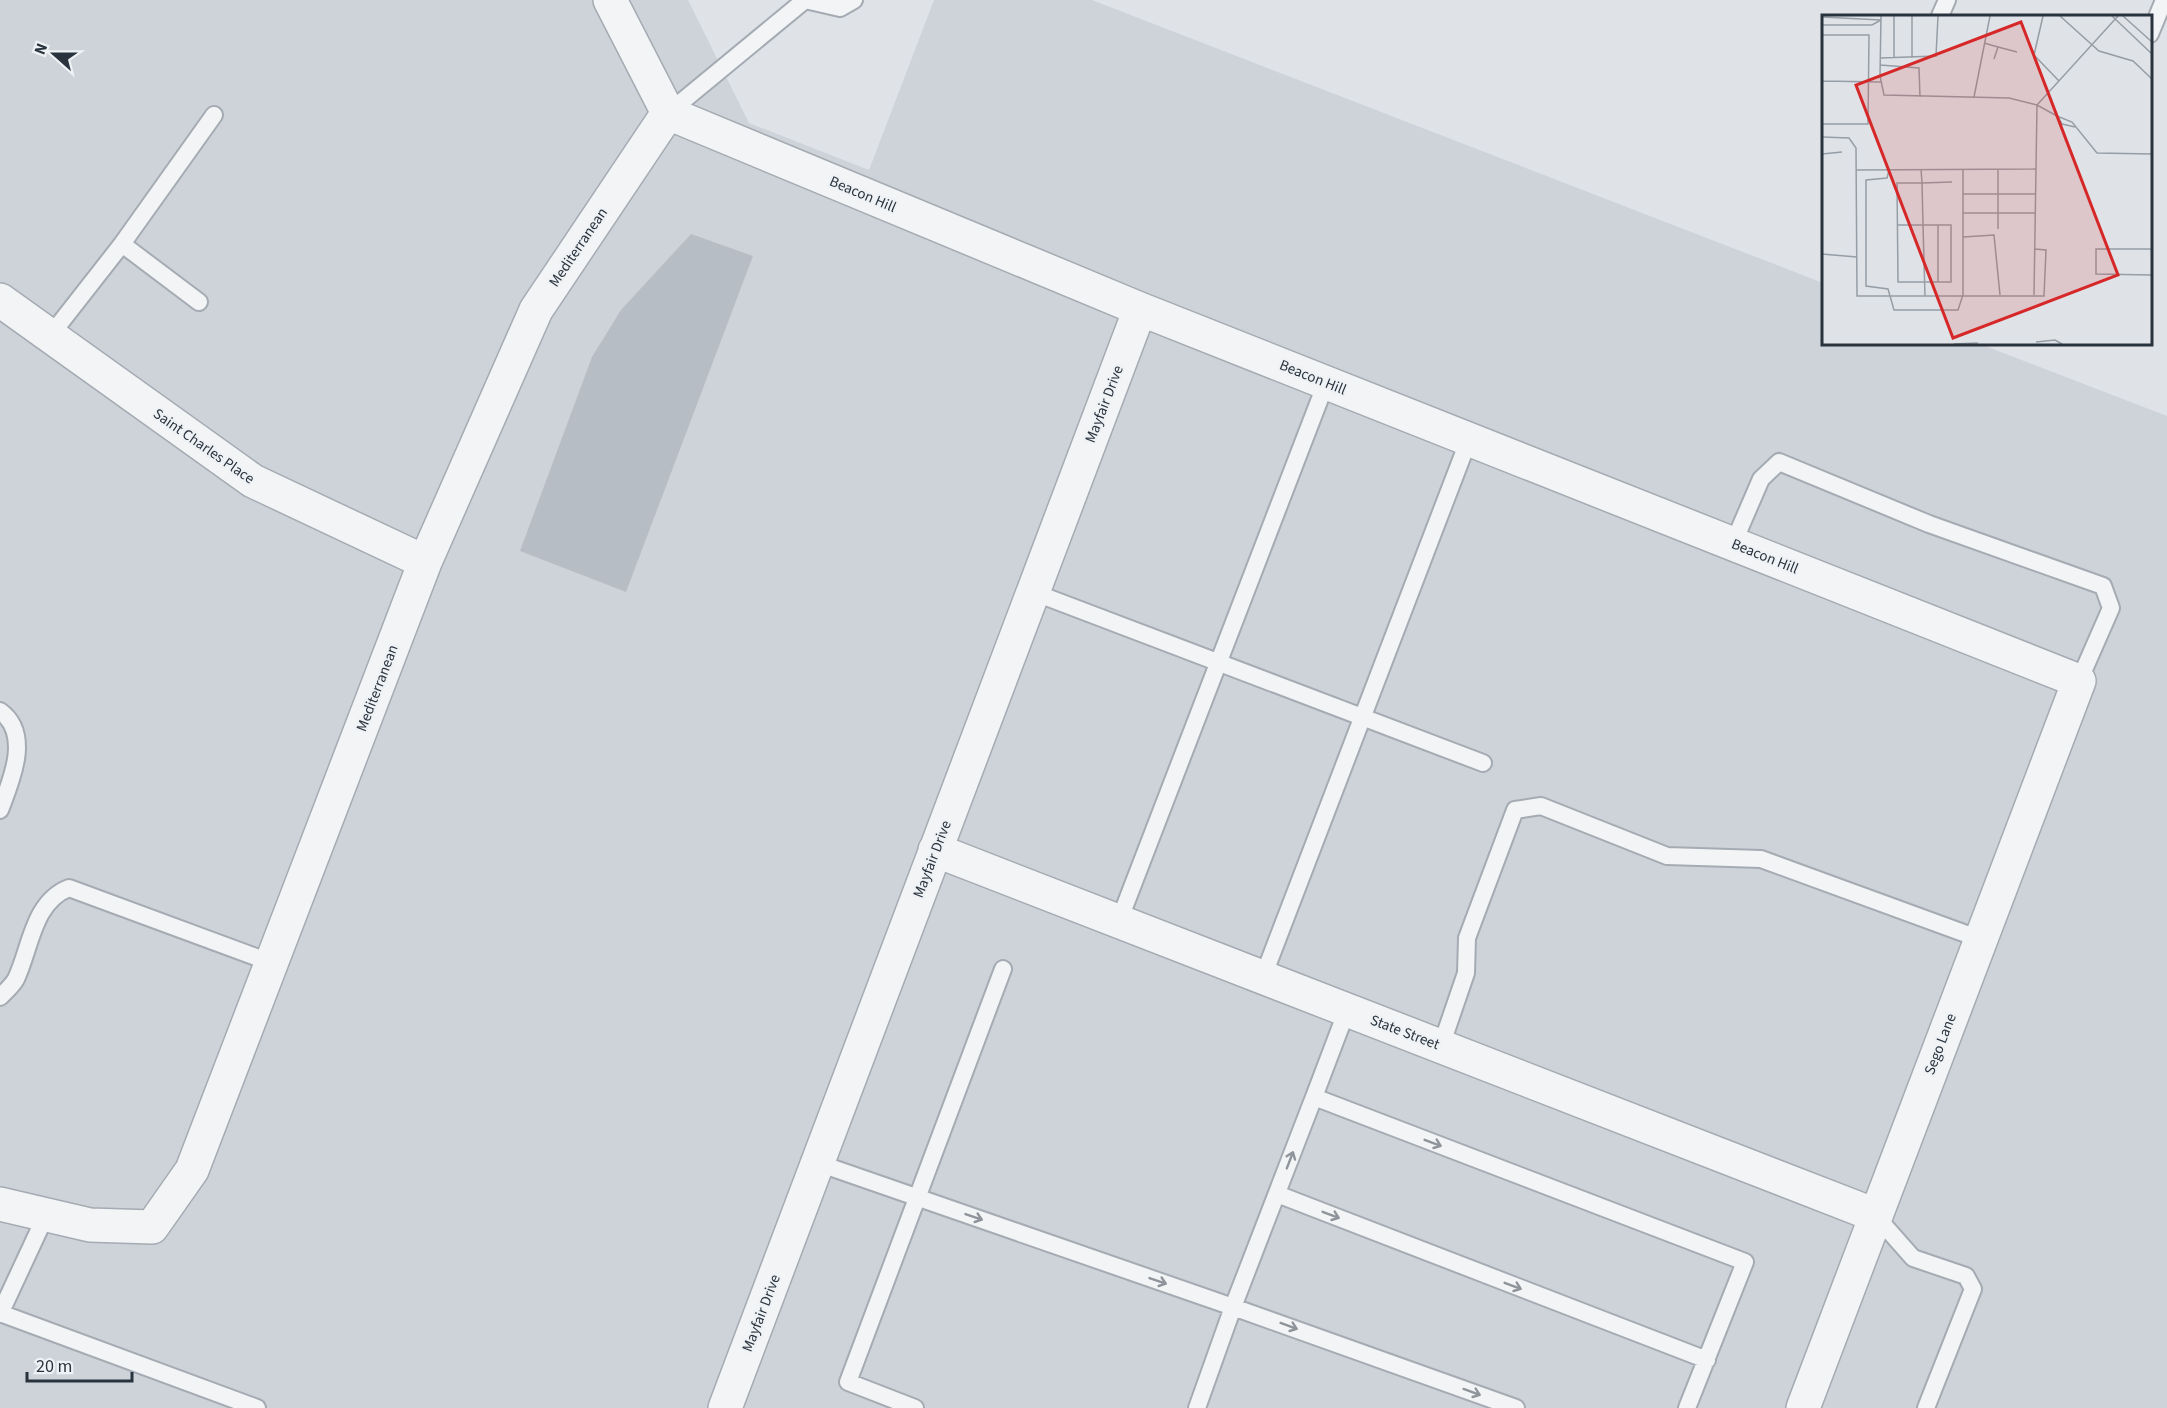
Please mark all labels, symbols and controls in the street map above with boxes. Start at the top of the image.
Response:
inset map [1822,15,2152,345]
north arrow [24,24,84,84]
text: N [29,40,53,58]
street label: Beacon Hill [826,171,900,218]
street label: Mediterranean [544,203,613,291]
street label: Beacon Hill [1276,355,1350,400]
street label: Mayfair Drive [1080,362,1129,446]
street label: Saint Charles Place [149,404,259,489]
street label: Beacon Hill [1728,534,1802,579]
street label: Mediterranean [351,642,404,735]
street label: Mayfair Drive [908,817,957,901]
street label: State Street [1367,1010,1442,1055]
street label: Sego Lane [1919,1010,1962,1078]
one-way arrow [1423,1138,1442,1149]
one-way arrow [1285,1151,1296,1169]
one-way arrow [1321,1211,1340,1222]
one-way arrow [964,1213,983,1224]
street label: Mayfair Drive [737,1271,786,1355]
one-way arrow [1148,1276,1167,1287]
one-way arrow [1503,1281,1522,1292]
one-way arrow [1279,1322,1297,1333]
scale bar [27,1345,132,1383]
text: 20 m [36,1354,72,1379]
one-way arrow [1462,1388,1481,1399]

